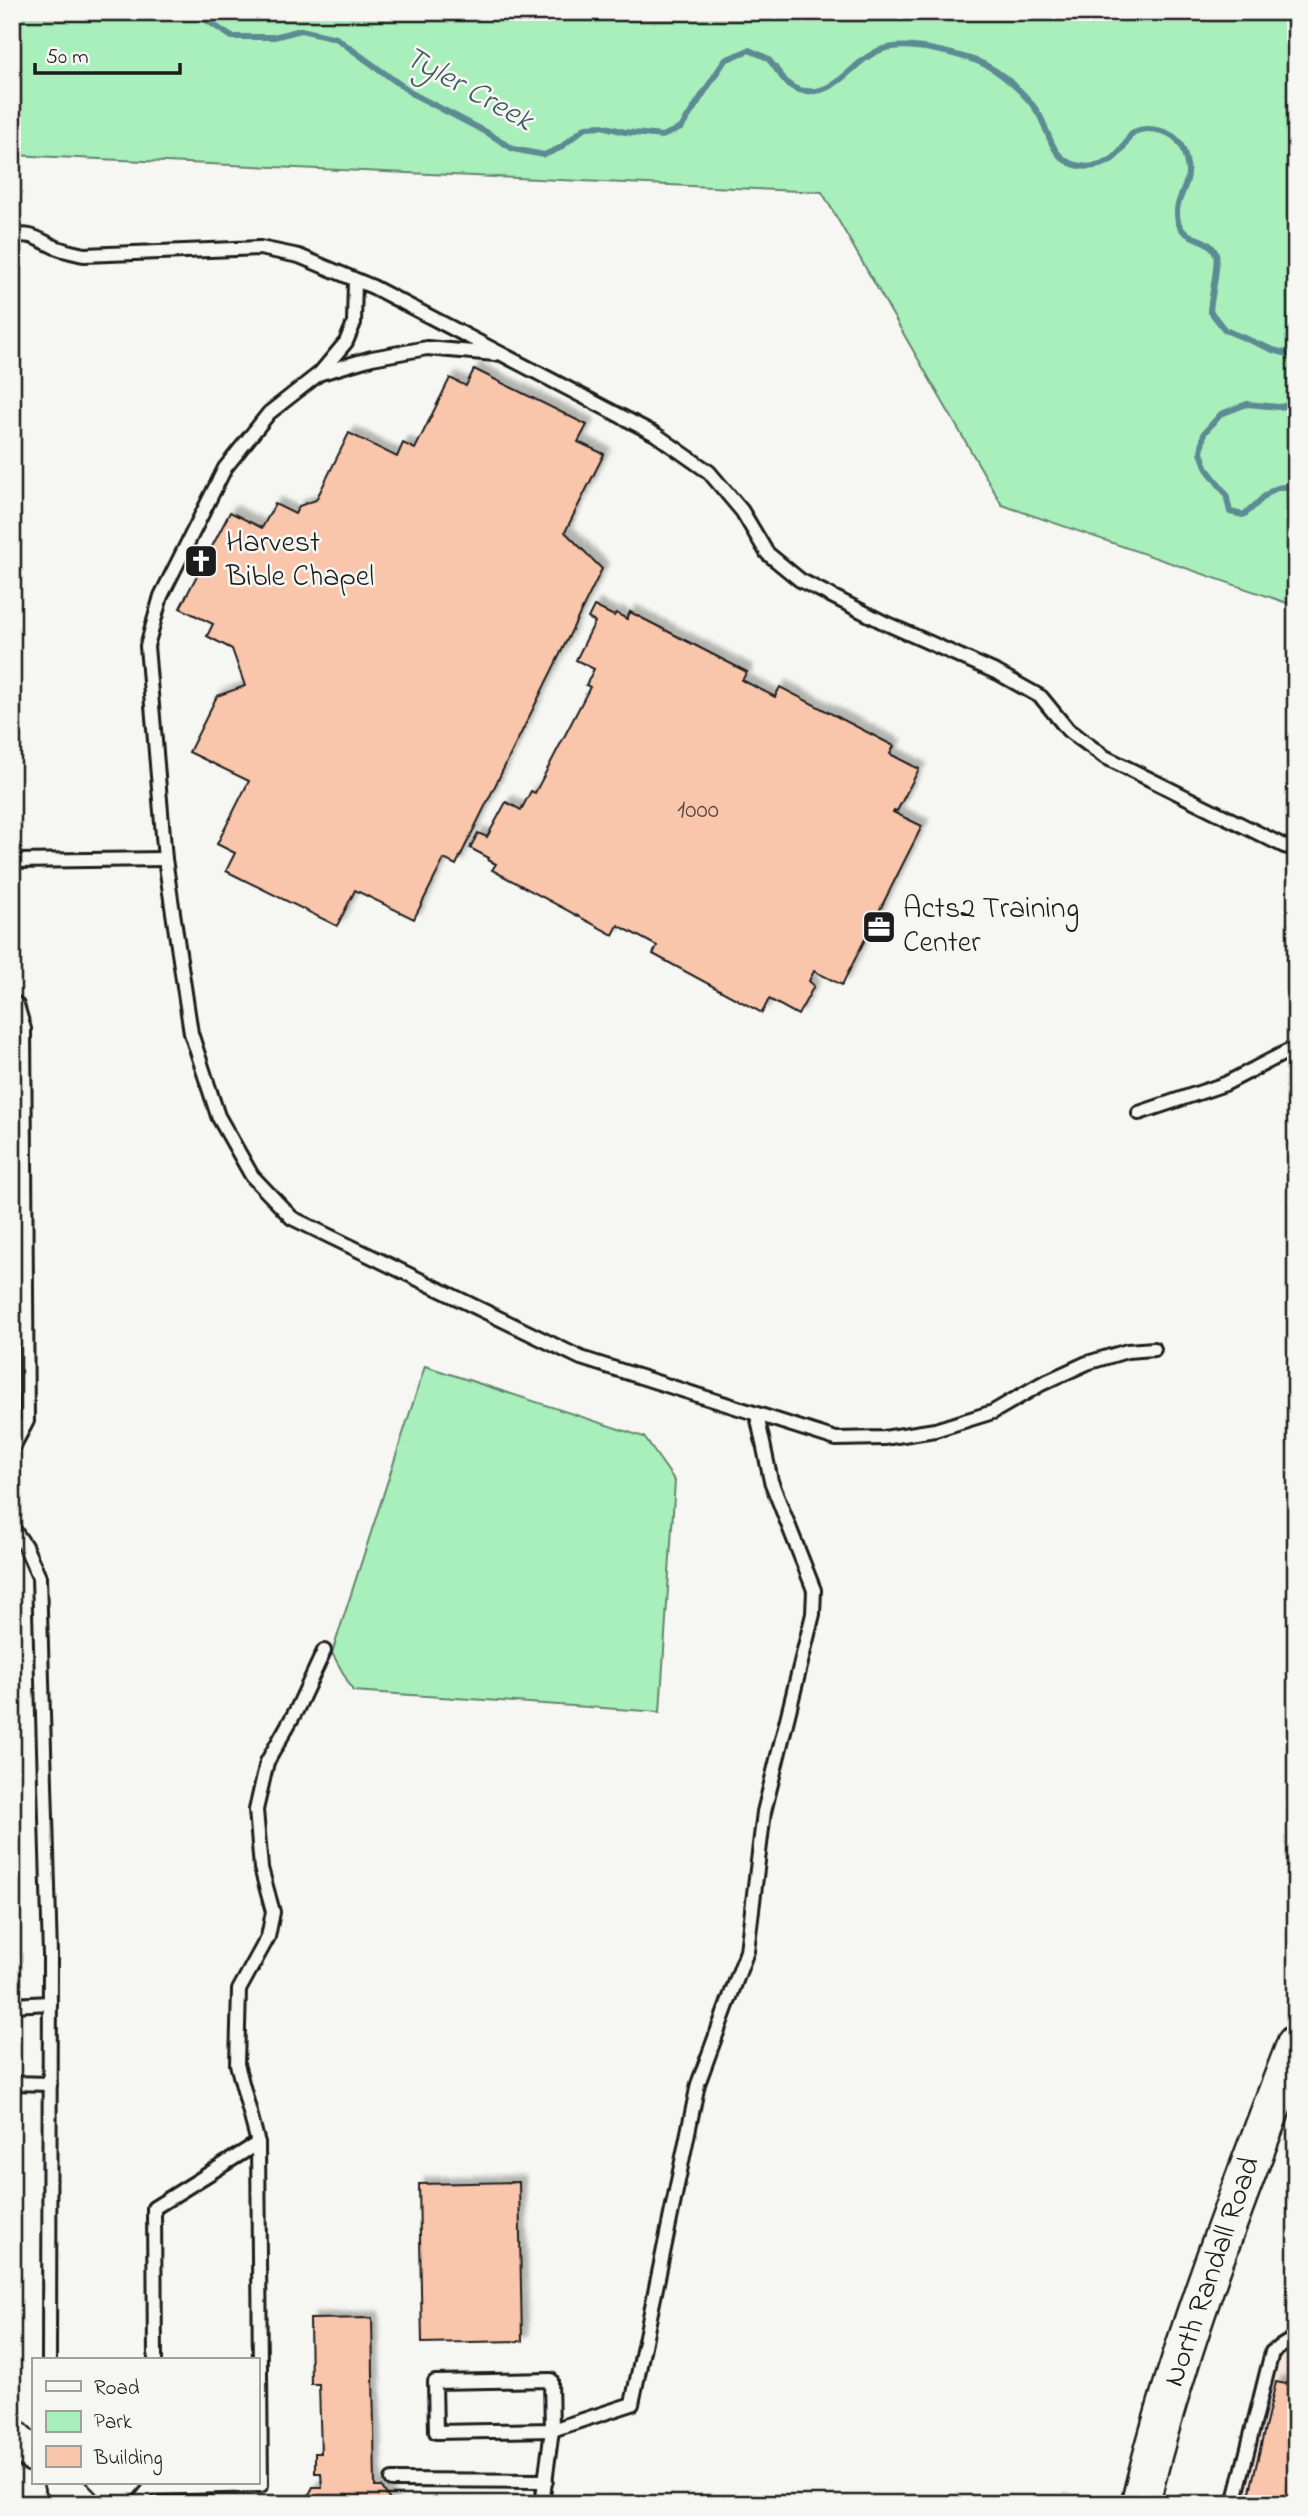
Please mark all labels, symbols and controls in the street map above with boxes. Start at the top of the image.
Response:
scale bar [35,32,180,76]
water label: Tyler Creek [395,35,543,146]
text: 50 m [46,43,89,73]
place label: Harvest Bible Chapel [225,522,374,600]
church icon: Harvest Bible Chapel [182,542,220,580]
house number: 1000 [677,792,719,830]
place label: Acts2 Training Center [903,888,1079,966]
office icon: Acts2 Training Center [860,908,898,946]
street label: North Randall Road [1153,2151,1273,2393]
legend [32,2358,259,2484]
text: Road [94,2374,140,2404]
text: Park [94,2408,133,2438]
text: Building [93,2444,163,2476]

